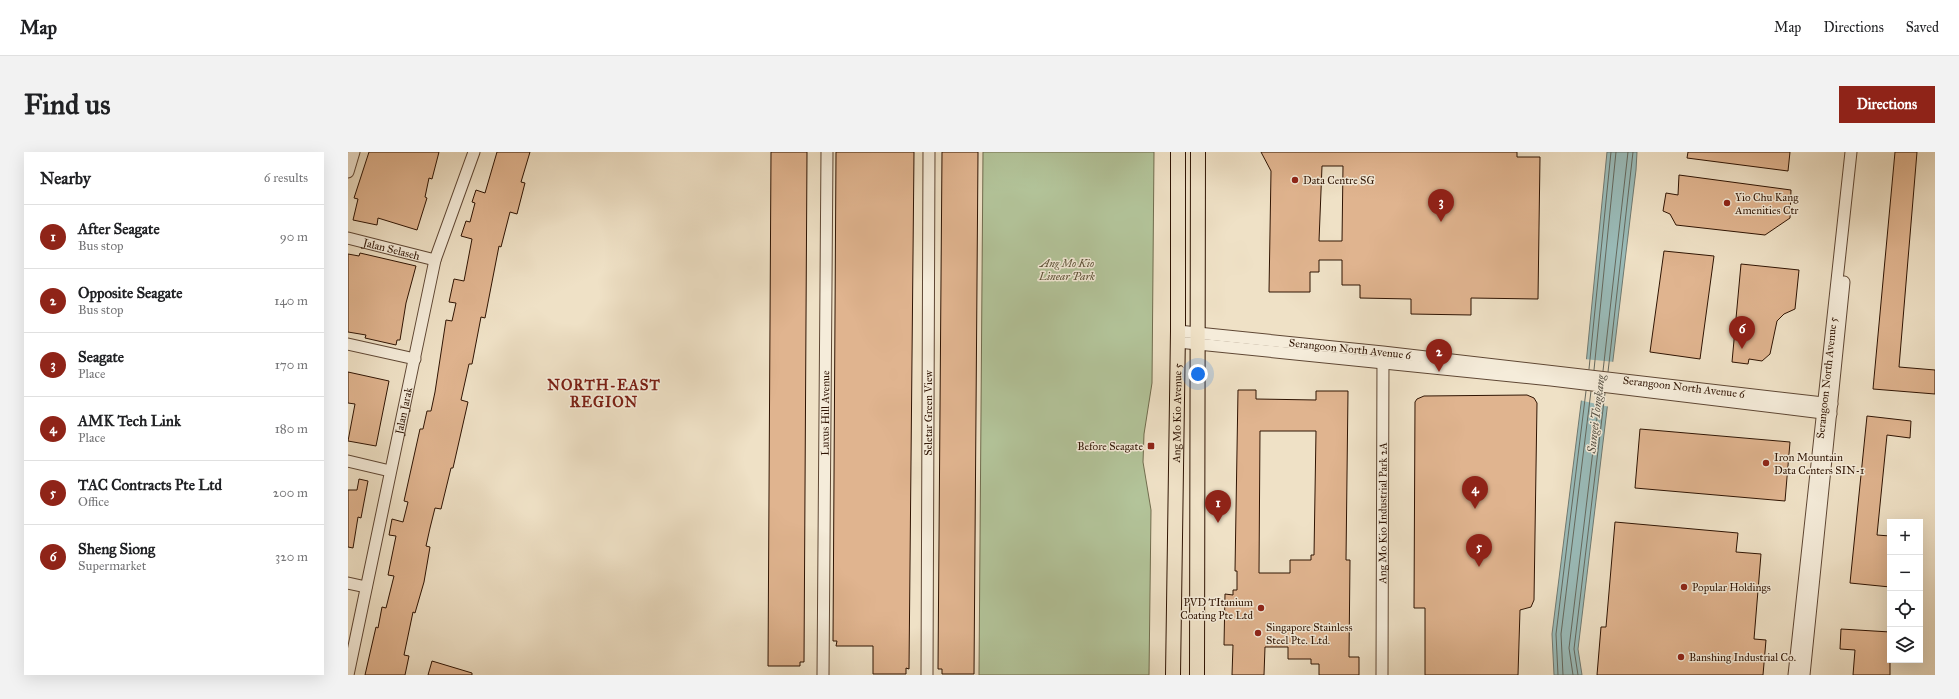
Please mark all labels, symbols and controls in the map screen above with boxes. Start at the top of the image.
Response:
text: Map [20,16,57,39]
text: Map [1774,19,1801,36]
text: Directions [1823,19,1884,36]
text: Saved [1906,19,1939,36]
button: Directions [1839,86,1935,123]
text: Find us [24,87,110,122]
text: Nearby [40,168,91,189]
text: 6 results [264,170,308,186]
place label: Data Centre SG [1303,174,1374,187]
marker: Data Centre SG [1290,175,1300,185]
pin: 3 [1428,189,1454,222]
place label: Yio Chu Kang Amenities Ctr [1734,191,1799,217]
marker: Yio Chu Kang Amenities Ctr [1722,198,1732,208]
text: After Seagate [78,220,160,238]
text: 1 [50,229,56,245]
text: 90 m [280,229,308,245]
street label: Jalan Selaseh [361,235,421,262]
text: Bus stop [78,238,124,254]
park label: Ang Mo Kio Linear Park [1038,257,1095,283]
text: Opposite Seagate [78,284,183,302]
text: 2 [50,293,56,309]
text: 140 m [274,293,308,309]
text: Bus stop [78,302,124,318]
pin: 6 [1729,316,1755,349]
street label: Serangoon North Avenue 5 [1813,316,1839,439]
street label: Serangoon North Avenue 6 [1288,336,1412,362]
pin: 2 [1426,339,1452,372]
text: Seagate [78,348,124,366]
text: 3 [50,357,56,373]
text: 170 m [275,357,308,373]
street label: Ang Mo Kio Avenue 5 [1170,363,1184,464]
your location [1188,364,1208,384]
text: Place [78,366,105,382]
street label: Seletar Green View [921,369,935,456]
street label: Luxus Hill Avenue [818,370,832,456]
water label: Sungei Tongkang [1584,372,1608,455]
street label: Serangoon North Avenue 6 [1622,373,1746,400]
district label: NORTH-EAST REGION [547,376,661,411]
street label: Jalan Jarak [392,385,415,437]
text: AMK Tech Link [78,412,181,430]
text: 4 [49,421,57,437]
text: 180 m [275,421,308,437]
text: Place [78,430,105,446]
place label: Before Seagate [1077,440,1143,453]
marker: Before Seagate [1146,441,1156,451]
street label: Ang Mo Kio Industrial Park 2A [1376,442,1389,585]
place label: Iron Mountain Data Centers SIN-1 [1774,451,1864,477]
marker: Iron Mountain Data Centers SIN-1 [1761,458,1771,468]
text: TAC Contracts Pte Ltd [78,476,222,494]
pin: 4 [1462,476,1488,509]
text: 5 [50,485,56,501]
text: 200 m [273,485,308,501]
pin: 1 [1205,490,1231,523]
text: Office [78,494,109,510]
map controls [1887,519,1923,663]
button: + [1887,519,1923,555]
pin: 5 [1466,534,1492,567]
text: Sheng Siong [78,540,155,558]
text: 6 [50,549,56,565]
text: 320 m [275,549,308,565]
button: − [1887,555,1923,591]
text: Supermarket [78,558,146,574]
place label: Popular Holdings [1692,581,1771,594]
marker: Popular Holdings [1679,582,1689,592]
button: locate [1887,591,1923,627]
place label: PVD TItanium Coating Pte Ltd [1180,596,1254,622]
marker: PVD TItanium Coating Pte Ltd [1256,603,1266,613]
place label: Singapore Stainless Steel Pte. Ltd. [1266,621,1353,647]
button: layers [1887,627,1923,663]
marker: Singapore Stainless Steel Pte. Ltd. [1253,628,1263,638]
place label: Banshing Industrial Co. [1689,651,1796,664]
marker: Banshing Industrial Co. [1676,652,1686,662]

